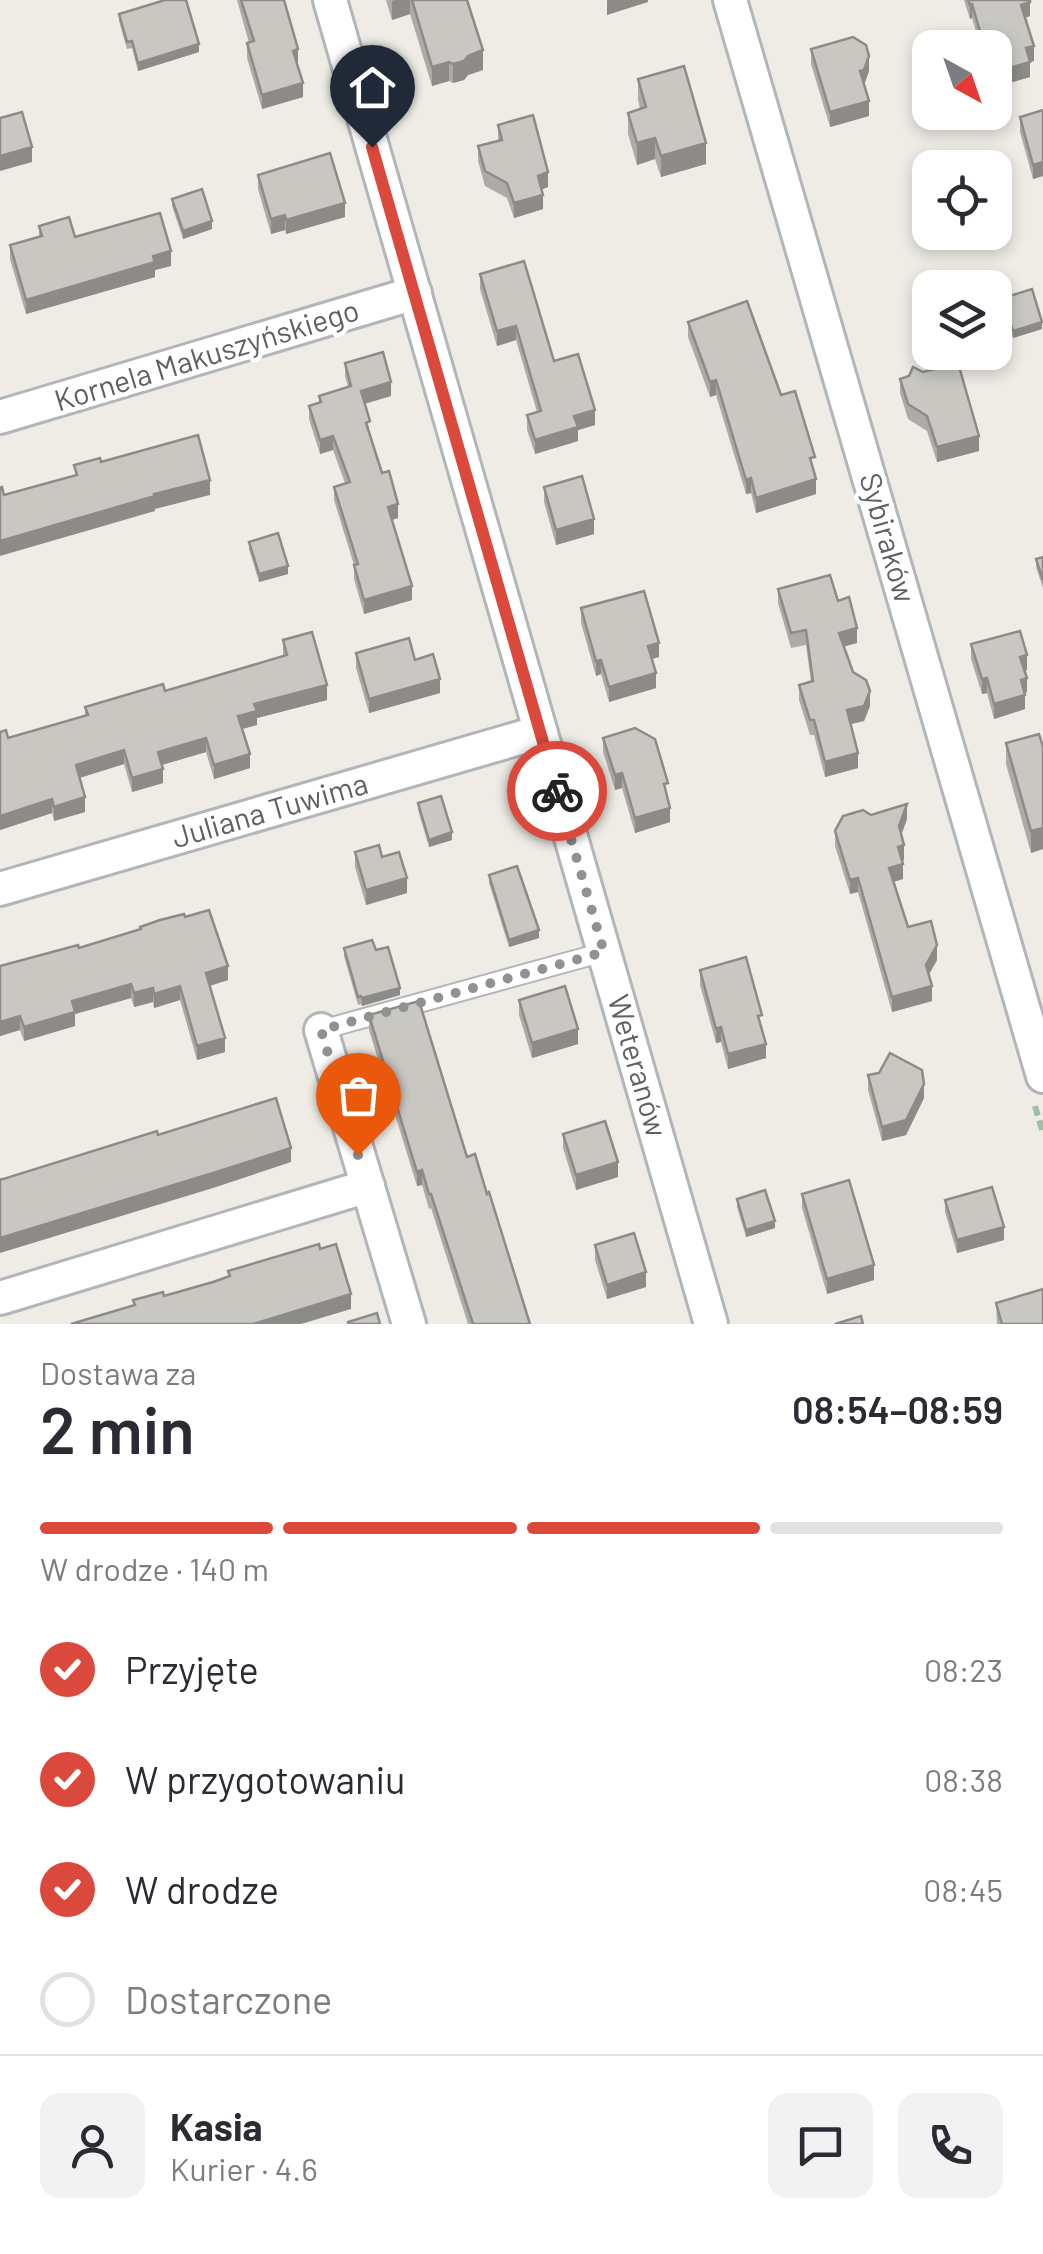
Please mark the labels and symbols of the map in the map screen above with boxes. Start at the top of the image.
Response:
north arrow [912,30,1012,130]
pin [330,45,415,148]
street label: Kornela Makuszyńskiego [50,291,363,418]
street label: Sybiraków [853,468,925,606]
courier [507,741,607,841]
street label: Juliana Tuwima [167,764,372,854]
street label: Weteranów [601,990,676,1141]
pin [316,1053,401,1156]

